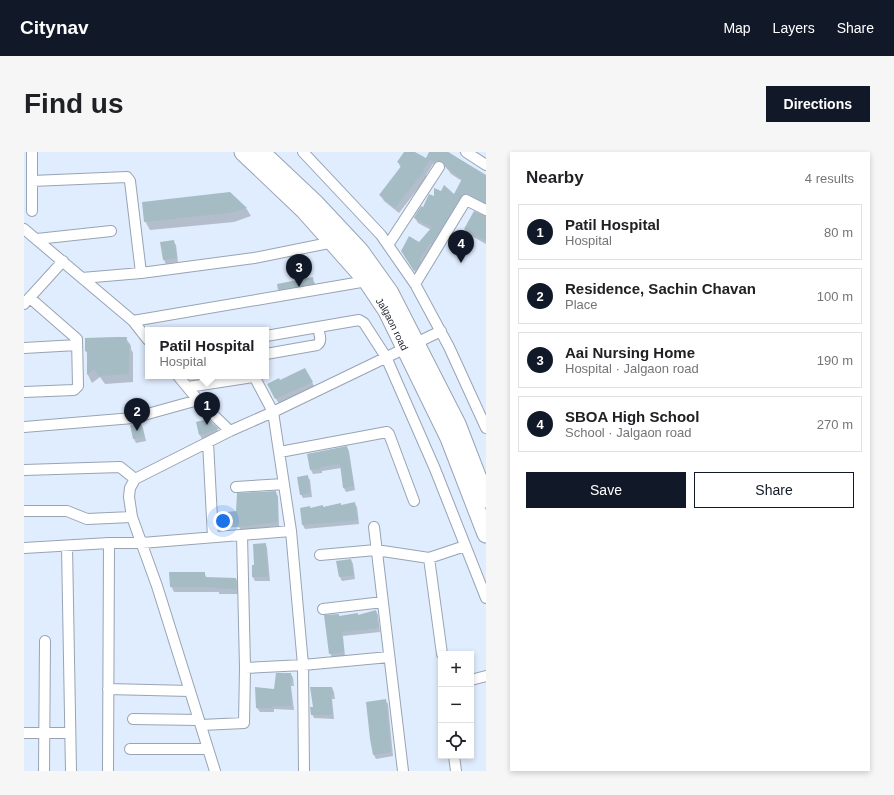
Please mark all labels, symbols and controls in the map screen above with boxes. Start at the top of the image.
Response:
text: Citynav [20,17,89,38]
text: Map [723,20,751,36]
text: Layers [773,20,815,36]
text: Share [837,20,874,36]
button: Directions [766,86,870,122]
text: Find us [24,88,124,119]
text: Nearby [526,168,584,187]
text: 4 results [805,171,854,186]
text: Patil Hospital [565,216,660,233]
text: 1 [536,225,544,240]
text: 80 m [824,225,853,240]
pin: 4 [448,230,474,263]
text: Hospital [565,233,612,248]
pin: 3 [286,254,312,287]
text: Residence, Sachin Chavan [565,280,756,297]
text: 2 [536,289,544,304]
text: 100 m [817,289,853,304]
street label: Jalgaon road [374,296,410,352]
text: Place [565,297,598,312]
popup [145,327,269,379]
text: Patil Hospital [159,337,255,354]
text: Aai Nursing Home [565,344,695,361]
text: 3 [536,353,544,368]
text: 190 m [817,353,853,368]
text: Hospital [159,354,206,369]
text: Hospital · Jalgaon road [565,361,699,376]
pin: 1 [194,392,220,425]
pin: 2 [124,398,150,431]
text: SBOA High School [565,408,699,425]
text: 4 [536,417,544,432]
text: 270 m [817,417,853,432]
text: School · Jalgaon road [565,425,691,440]
button: Save [526,472,686,508]
button: Share [694,472,854,508]
your location [213,511,233,531]
map controls [438,651,474,759]
button: + [438,651,474,687]
button: − [438,687,474,723]
button: locate [438,723,474,759]

